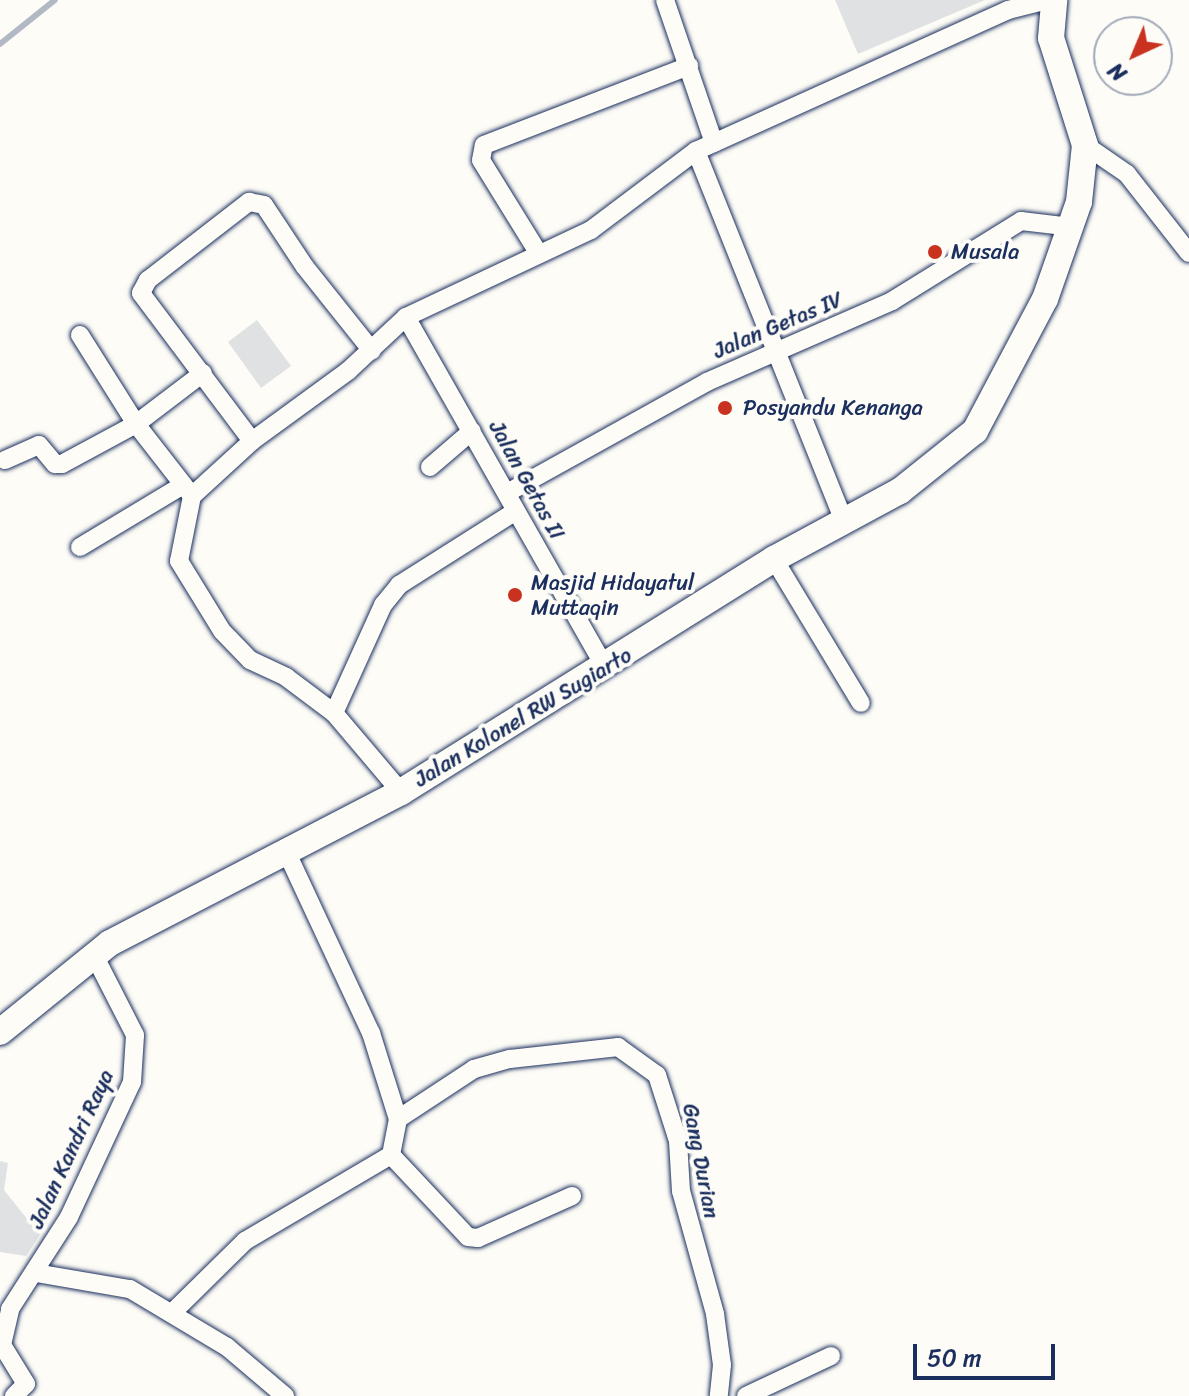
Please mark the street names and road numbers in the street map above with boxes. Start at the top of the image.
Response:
street label: Jalan Getas IV [709,286,847,364]
street label: Jalan Getas II [483,415,571,545]
street label: Jalan Kolonel RW Sugiarto [408,641,638,793]
street label: Jalan Kandri Raya [23,1066,119,1232]
street label: Gang Durian [677,1101,725,1221]

